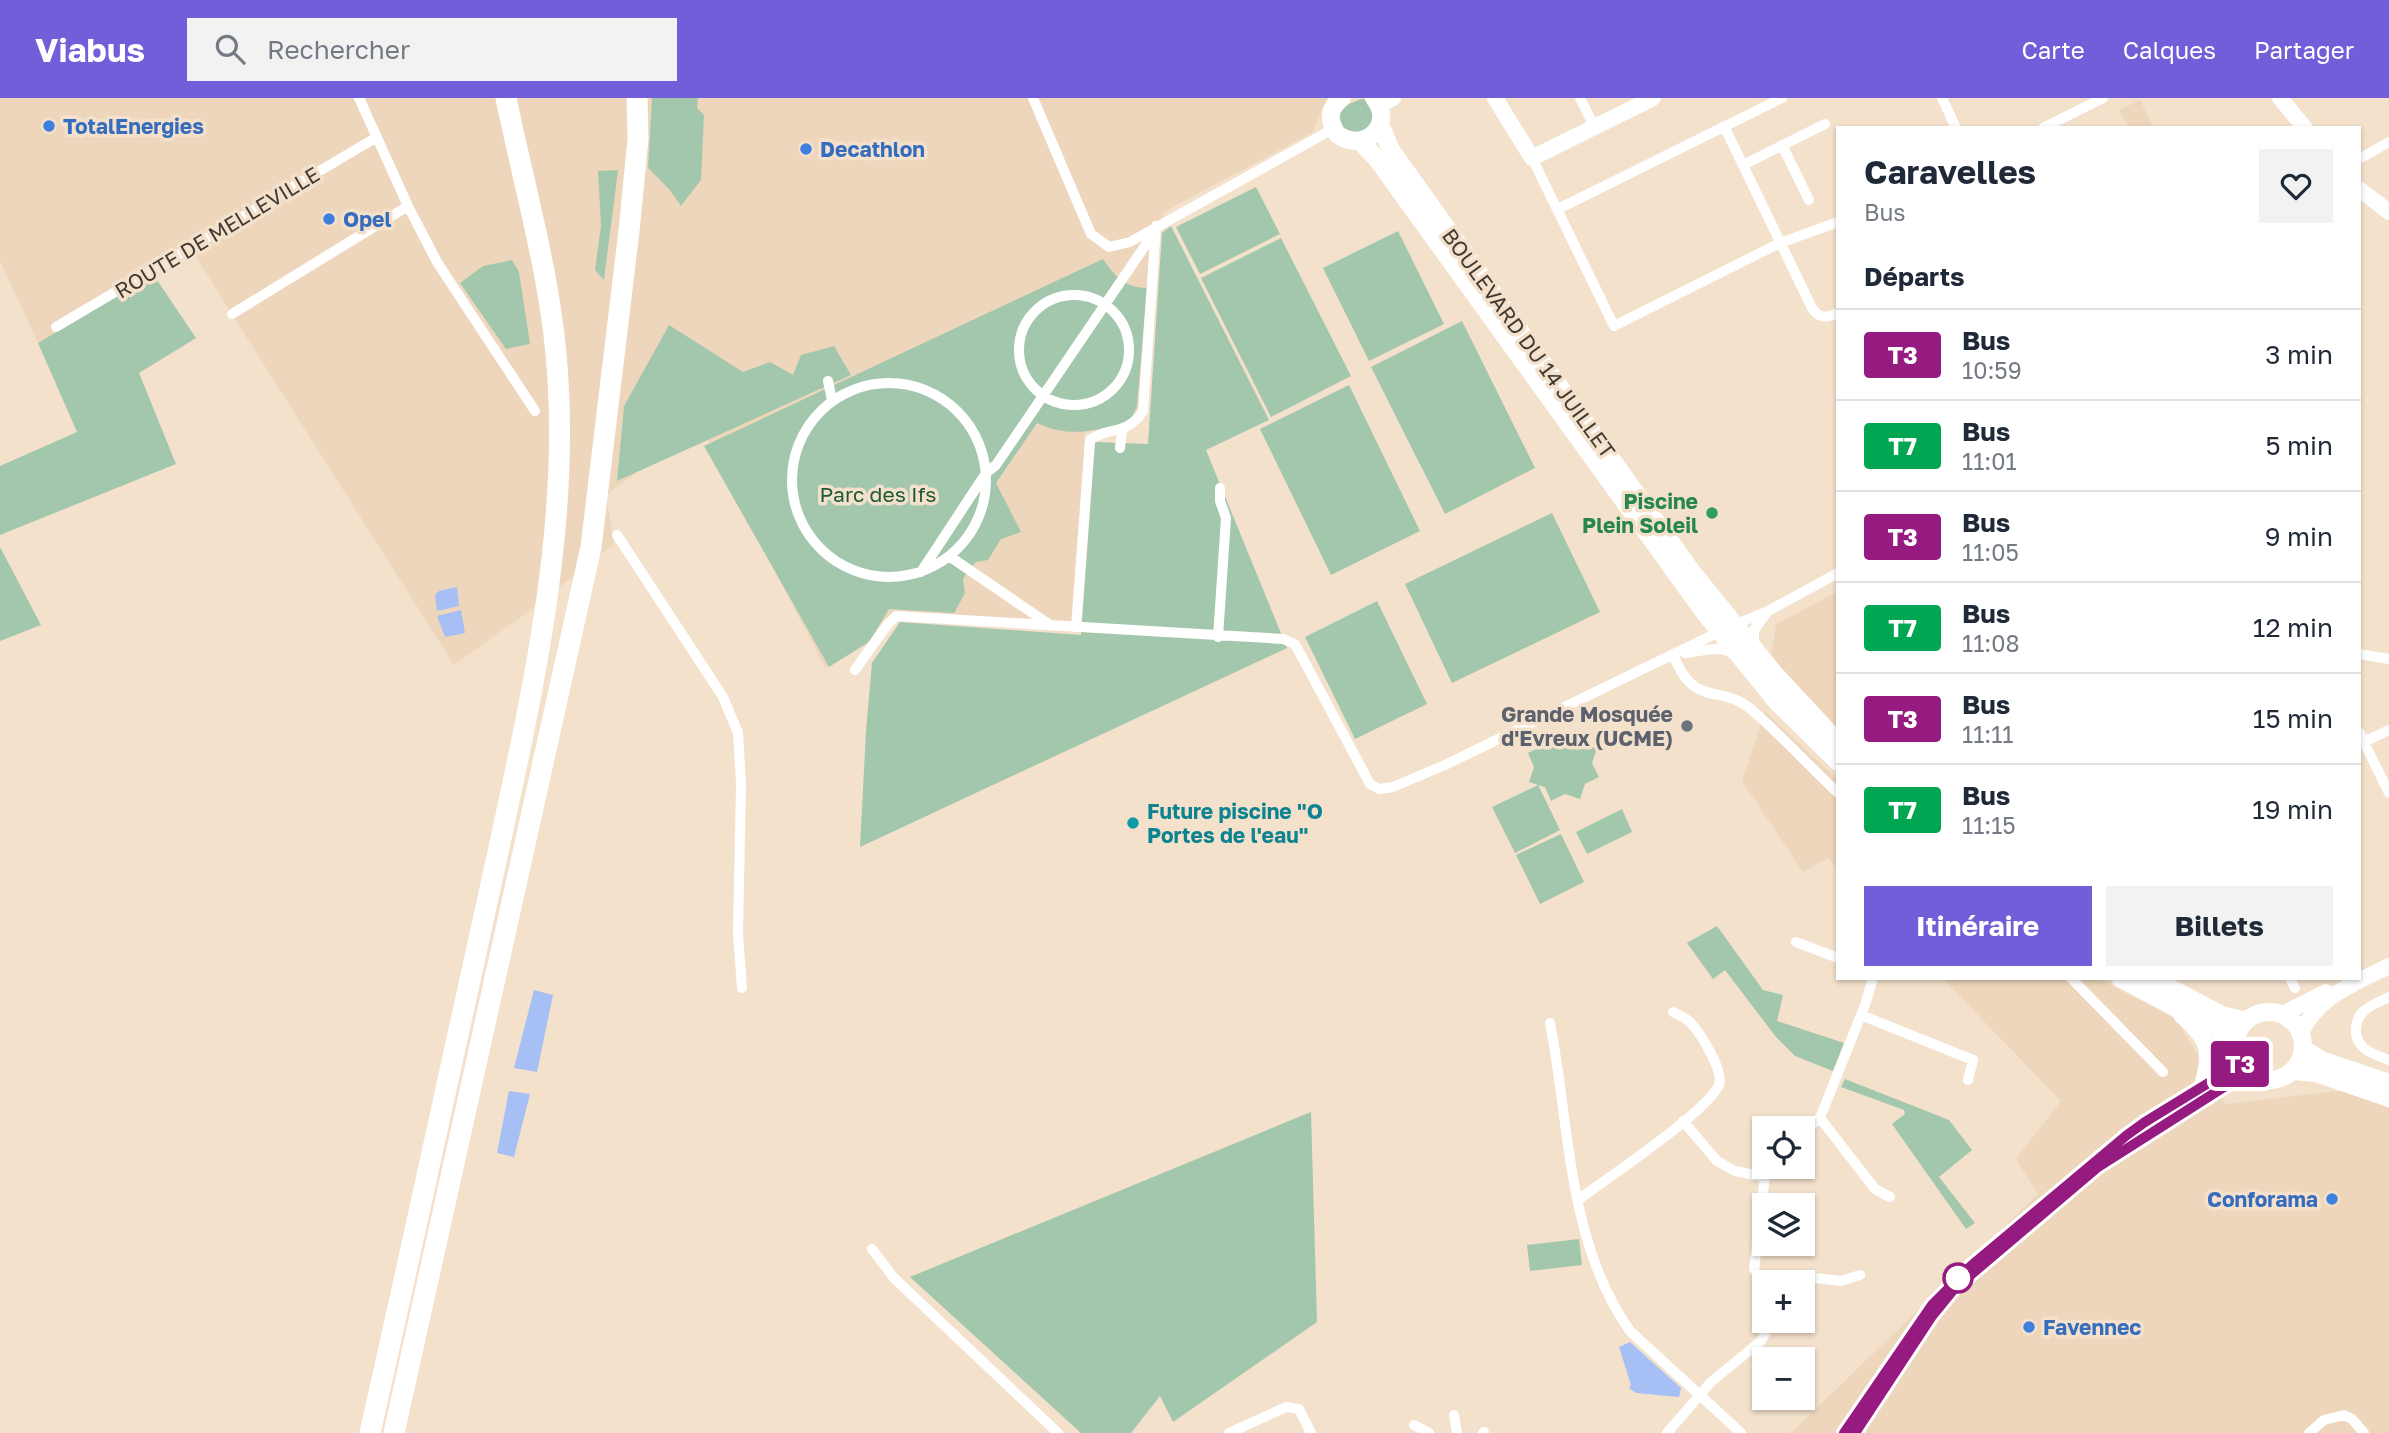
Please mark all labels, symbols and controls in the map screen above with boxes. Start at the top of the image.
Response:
search box [187,18,677,81]
text: Viabus [35,30,145,69]
icon: search [211,30,249,68]
text: Rechercher [267,34,410,65]
text: Carte [2021,35,2085,64]
text: Calques [2123,35,2216,64]
text: Partager [2254,35,2354,64]
place label: TotalEnergies [63,113,204,139]
marker: TotalEnergies [41,118,57,134]
place label: Decathlon [820,136,925,162]
marker: Decathlon [798,141,814,157]
button: heart [2259,149,2333,223]
text: Caravelles [1864,152,2036,191]
street label: ROUTE DE MELLEVILLE [110,161,324,303]
text: Bus [1864,198,1906,226]
place label: Opel [343,206,392,232]
marker: Opel [321,211,337,227]
street label: BOULEVARD DU 14 JUILLET [1437,223,1621,463]
text: Départs [1864,261,1965,292]
text: Bus [1962,325,2010,356]
text: 3 min [2265,339,2333,370]
text: T3 [1887,340,1918,369]
text: 10:59 [1962,356,2022,384]
text: Bus [1962,416,2010,447]
text: 5 min [2265,430,2333,461]
text: T7 [1888,431,1917,460]
text: 11:01 [1962,447,2017,475]
park label: Parc des Ifs [820,481,936,507]
place label: Piscine Plein Soleil [1582,488,1698,538]
marker: Piscine Plein Soleil [1704,505,1720,521]
text: Bus [1962,507,2010,538]
text: 9 min [2265,521,2333,552]
text: T3 [1887,522,1918,551]
text: 11:05 [1962,538,2019,566]
text: Bus [1962,598,2010,629]
text: 12 min [2253,612,2333,643]
text: T7 [1888,613,1917,642]
text: 11:08 [1962,629,2020,657]
text: Bus [1962,689,2010,720]
place label: Grande Mosquée d'Evreux (UCME) [1501,701,1673,751]
text: 15 min [2253,703,2333,734]
text: T3 [1887,704,1918,733]
marker: Grande Mosquée d'Evreux (UCME) [1679,718,1695,734]
text: 11:11 [1962,720,2014,748]
text: Bus [1962,780,2010,811]
text: 19 min [2252,794,2333,825]
text: T7 [1888,795,1917,824]
place label: Future piscine "O Portes de l'eau" [1147,798,1323,848]
text: 11:15 [1962,811,2016,839]
marker: Future piscine "O Portes de l'eau" [1125,815,1141,831]
button: Itinéraire [1864,886,2092,966]
button: Billets [2106,886,2333,966]
line badge: T3 [2208,1041,2272,1087]
text: T3 [2225,1049,2255,1078]
map controls [1752,1116,1815,1410]
button: locate [1752,1116,1815,1179]
place label: Conforama [2207,1186,2318,1212]
marker: Conforama [2324,1191,2340,1207]
button: layers [1752,1193,1815,1256]
unlabelled marker [1943,1263,1973,1293]
button: + [1752,1270,1815,1333]
place label: Favennec [2043,1314,2141,1340]
marker: Favennec [2021,1319,2037,1335]
button: − [1752,1347,1815,1410]

